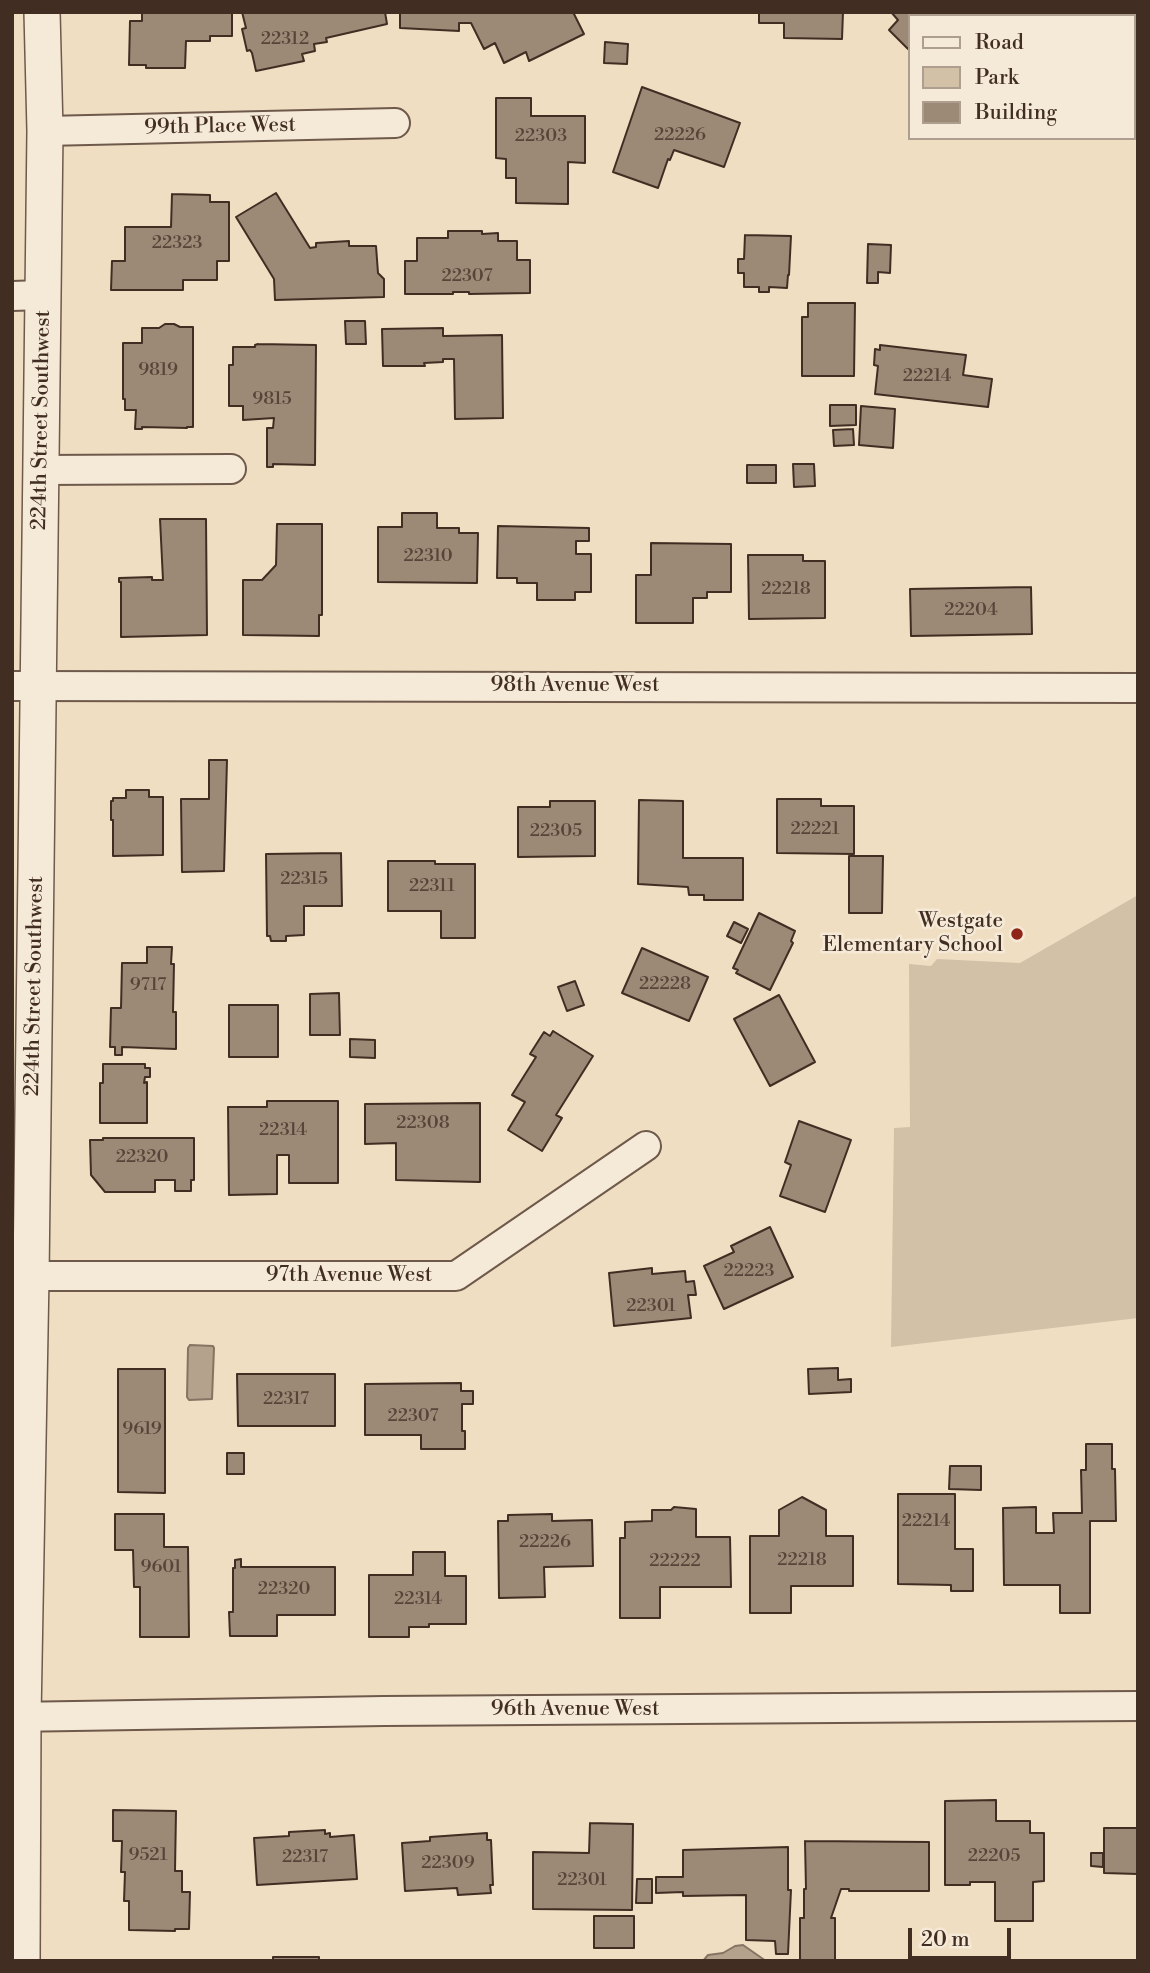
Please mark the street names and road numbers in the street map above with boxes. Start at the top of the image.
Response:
street label: 99th Place West [144,113,296,141]
street label: 224th Street Southwest [27,310,57,530]
street label: 98th Avenue West [491,673,659,699]
street label: 224th Street Southwest [20,876,50,1096]
street label: 97th Avenue West [266,1263,432,1289]
street label: 96th Avenue West [491,1697,659,1723]

